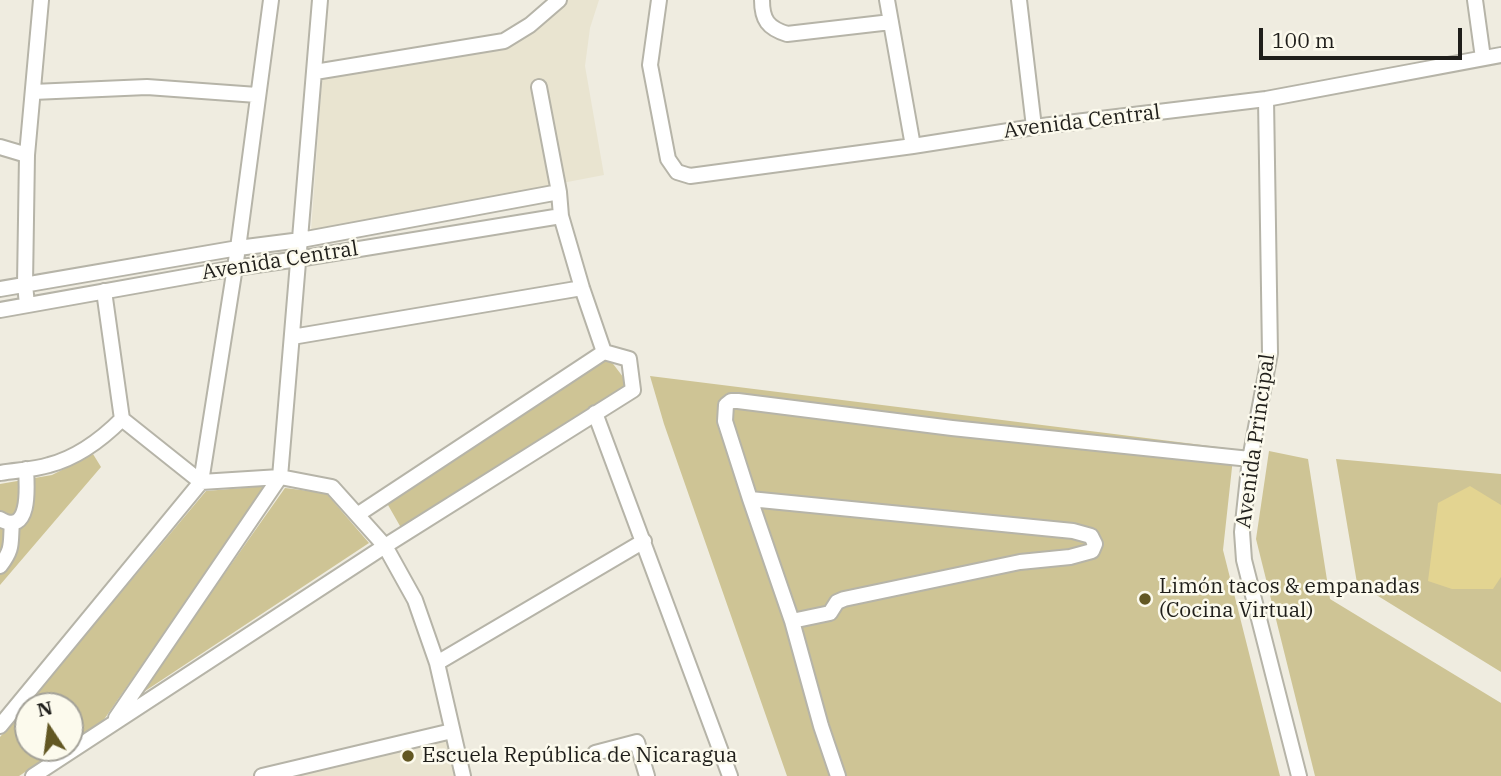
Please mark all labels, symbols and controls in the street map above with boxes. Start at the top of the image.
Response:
scale bar [1263,14,1466,58]
text: 100 m [1272,26,1335,54]
street label: Avenida Central [1002,100,1162,144]
street label: Avenida Central [200,236,360,286]
street label: Avenida Principal [1231,352,1281,530]
place label: Limón tacos & empanadas (Cocina Virtual) [1159,574,1420,624]
marker: Limón tacos & empanadas (Cocina Virtual) [1137,591,1153,607]
north arrow [14,692,84,762]
text: N [35,695,55,722]
place label: Escuela República de Nicaragua [422,743,738,769]
marker: Escuela República de Nicaragua [400,748,416,764]

